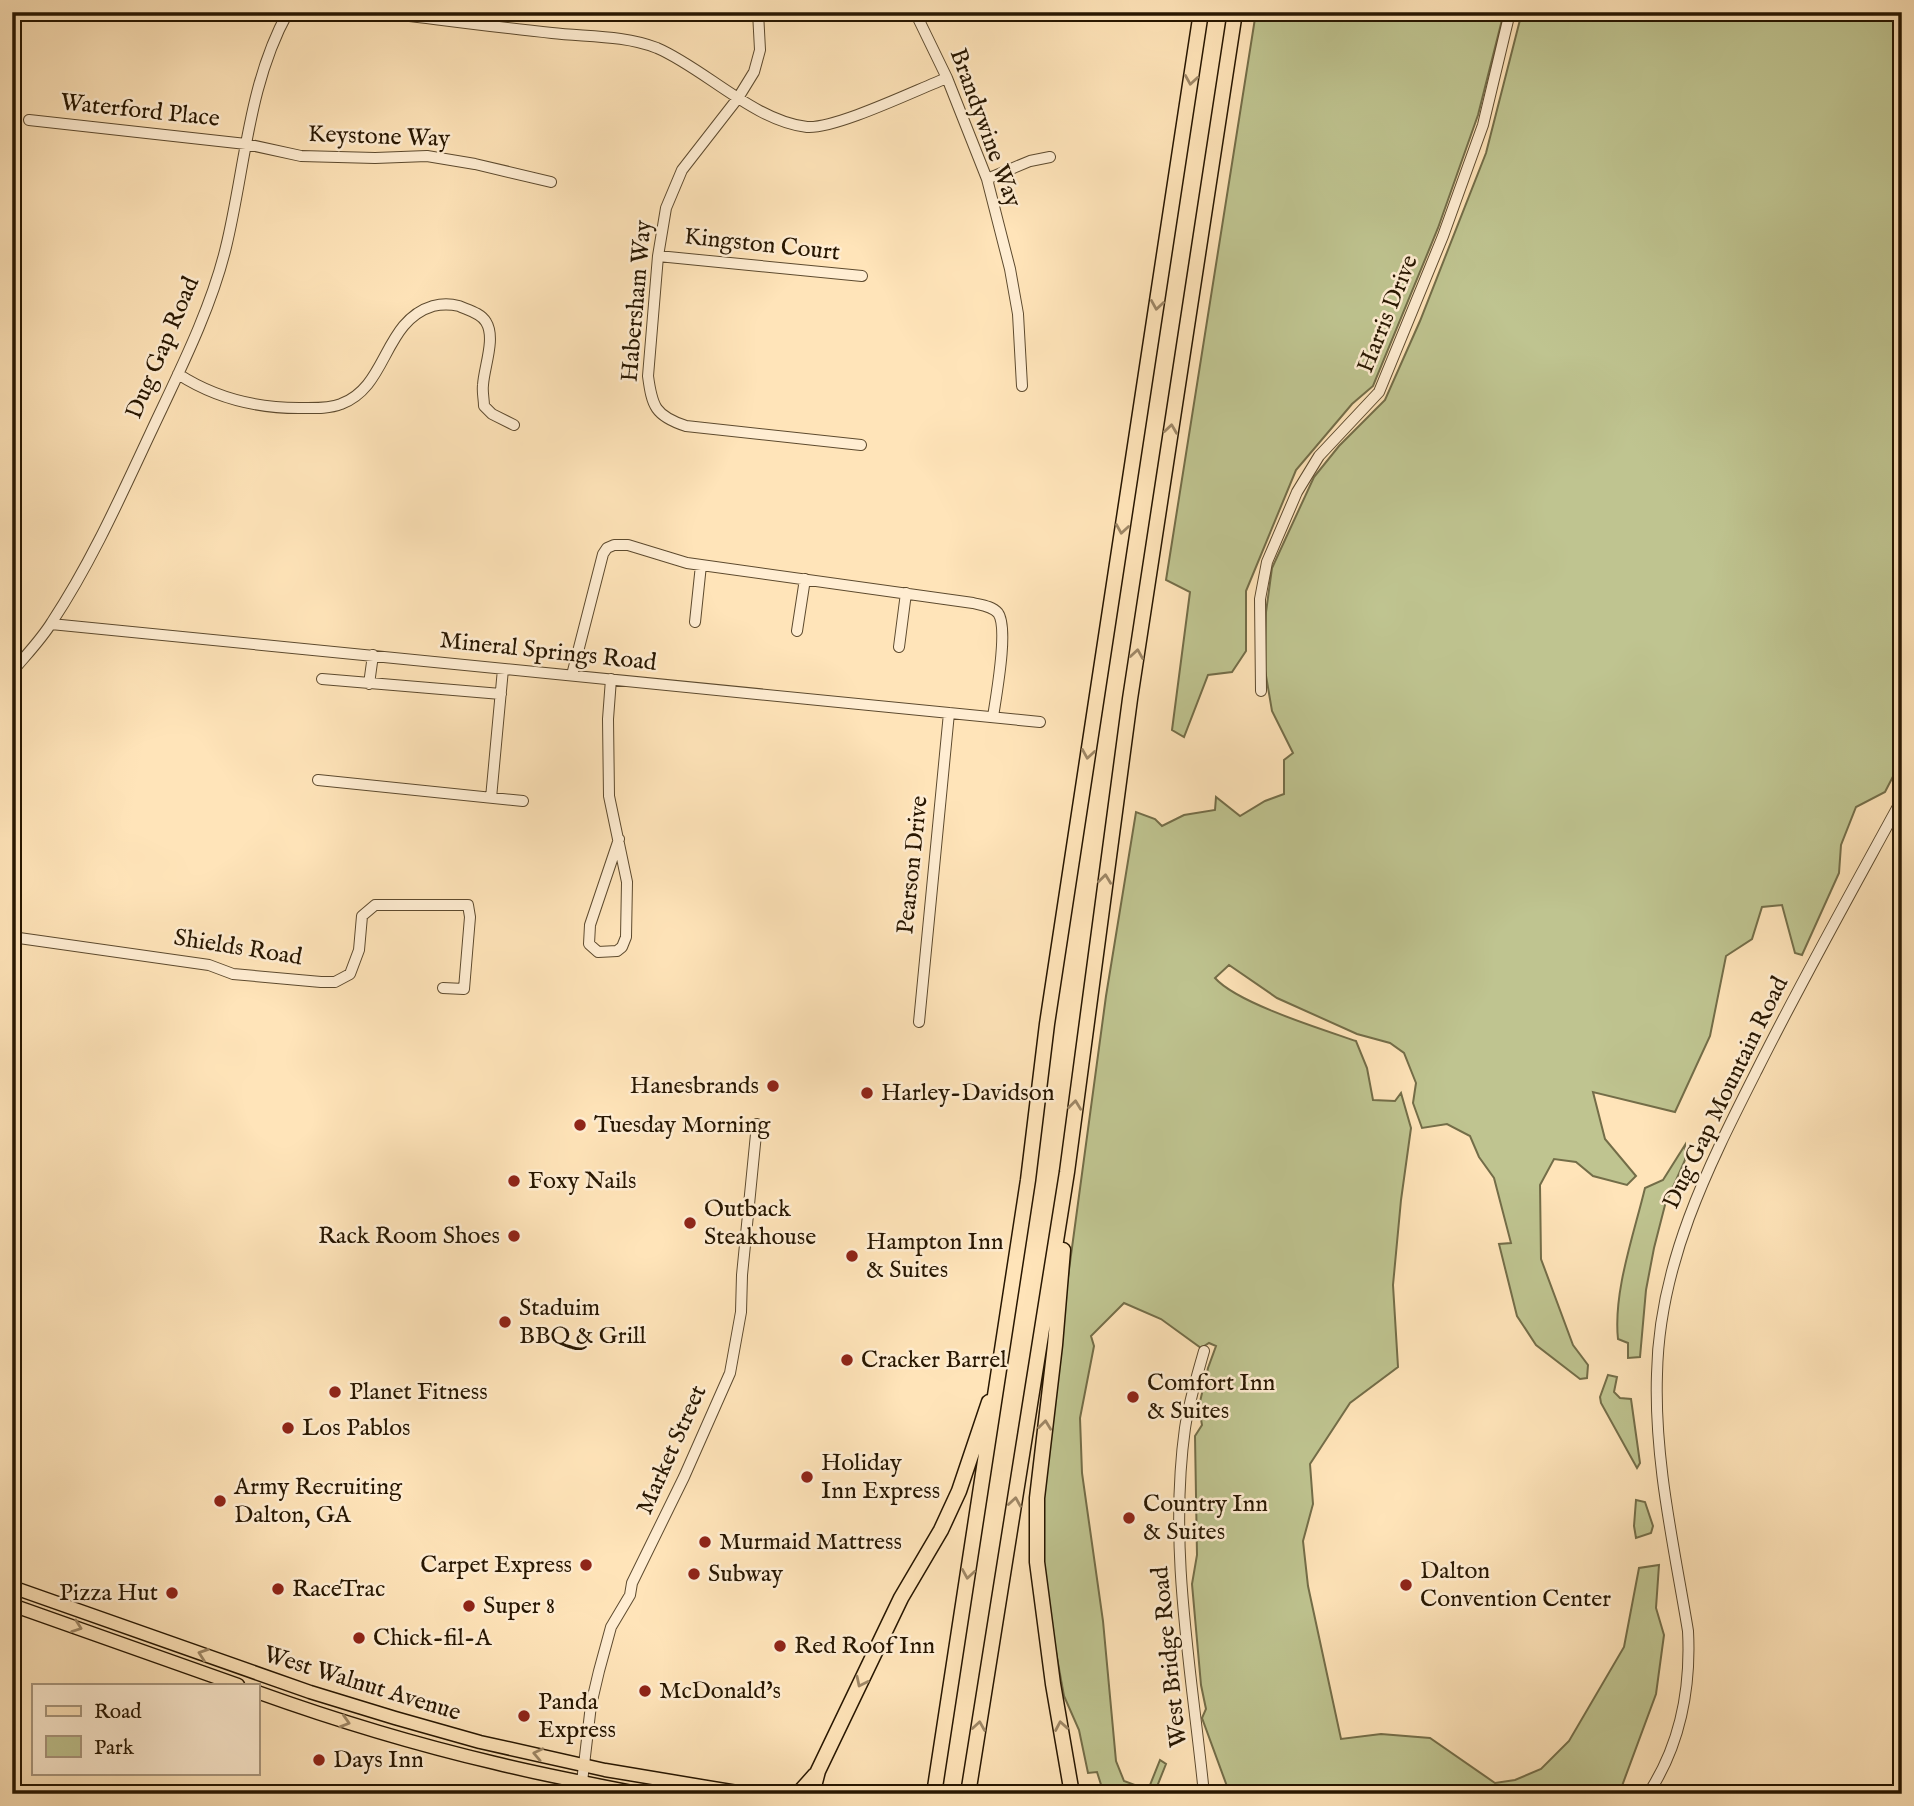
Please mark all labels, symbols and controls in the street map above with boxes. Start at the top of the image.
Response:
street label: Brandywine Way [942,44,1028,212]
one-way arrow [1184,74,1199,86]
street label: Waterford Place [59,87,221,135]
street label: Keystone Way [307,119,451,155]
street label: Habersham Way [614,219,660,383]
street label: Kingston Court [683,221,841,269]
street label: Harris Drive [1350,250,1426,378]
street label: Dug Gap Road [119,272,207,424]
one-way arrow [1150,299,1165,311]
one-way arrow [1163,423,1178,435]
one-way arrow [1115,524,1130,535]
street label: Mineral Springs Road [438,625,658,679]
one-way arrow [1129,648,1144,660]
one-way arrow [1081,749,1096,760]
street label: Pearson Drive [890,794,936,936]
one-way arrow [1097,873,1112,885]
street label: Shields Road [172,923,305,973]
street label: Dug Gap Mountain Road [1656,971,1796,1215]
place label: Hanesbrands [630,1071,759,1102]
marker: Hanesbrands [765,1078,781,1094]
place label: Harley-Davidson [881,1078,1055,1109]
marker: Harley-Davidson [859,1085,875,1101]
one-way arrow [1068,1099,1083,1110]
place label: Tuesday Morning [594,1110,771,1141]
marker: Tuesday Morning [572,1117,588,1133]
place label: Foxy Nails [528,1166,636,1197]
marker: Foxy Nails [506,1173,522,1189]
place label: Outback Steakhouse [704,1194,816,1253]
marker: Outback Steakhouse [682,1215,698,1231]
place label: Rack Room Shoes [318,1221,500,1252]
place label: Hampton Inn & Suites [866,1227,1004,1286]
marker: Rack Room Shoes [506,1228,522,1244]
marker: Hampton Inn & Suites [844,1248,860,1264]
place label: Staduim BBQ & Grill [519,1293,647,1352]
marker: Staduim BBQ & Grill [497,1314,513,1330]
place label: Cracker Barrel [861,1345,1007,1376]
marker: Cracker Barrel [839,1352,855,1368]
place label: Comfort Inn & Suites [1147,1368,1275,1427]
place label: Planet Fitness [349,1377,488,1408]
street label: Market Street [630,1380,714,1520]
marker: Planet Fitness [327,1384,343,1400]
marker: Comfort Inn & Suites [1125,1389,1141,1405]
place label: Los Pablos [302,1413,411,1444]
one-way arrow [1037,1419,1052,1431]
marker: Los Pablos [280,1420,296,1436]
place label: Holiday Inn Express [821,1448,940,1507]
marker: Holiday Inn Express [799,1469,815,1485]
place label: Army Recruiting Dalton, GA [233,1472,403,1531]
place label: Country Inn & Suites [1143,1489,1268,1548]
marker: Army Recruiting Dalton, GA [212,1493,228,1509]
one-way arrow [1008,1496,1023,1508]
marker: Country Inn & Suites [1121,1510,1137,1526]
place label: Murmaid Mattress [719,1527,902,1558]
marker: Murmaid Mattress [697,1534,713,1550]
place label: Carpet Express [420,1550,572,1581]
place label: Dalton Convention Center [1420,1556,1611,1615]
marker: Carpet Express [578,1557,594,1573]
place label: Subway [708,1559,783,1590]
street label: West Bridge Road [1145,1565,1195,1749]
marker: Subway [686,1566,702,1582]
one-way arrow [961,1568,976,1579]
place label: RaceTrac [292,1574,385,1605]
marker: Dalton Convention Center [1398,1577,1414,1593]
place label: Pizza Hut [59,1578,158,1609]
marker: RaceTrac [270,1581,286,1597]
marker: Pizza Hut [164,1585,180,1601]
place label: Super 8 [483,1591,555,1622]
marker: Super 8 [461,1598,477,1614]
one-way arrow [70,1619,82,1633]
place label: Chick-fil-A [373,1623,492,1654]
marker: Chick-fil-A [351,1630,367,1646]
place label: Red Roof Inn [794,1631,935,1662]
marker: Red Roof Inn [772,1638,788,1654]
street label: West Walnut Avenue [260,1639,464,1729]
one-way arrow [197,1648,209,1662]
one-way arrow [856,1674,870,1687]
place label: McDonald's [659,1676,781,1707]
marker: McDonald's [637,1683,653,1699]
legend [32,1684,259,1774]
place label: Panda Express [538,1687,616,1746]
text: Road [94,1699,142,1726]
marker: Panda Express [516,1708,532,1724]
one-way arrow [339,1713,351,1728]
one-way arrow [971,1720,986,1732]
one-way arrow [1054,1721,1069,1733]
text: Park [94,1735,135,1762]
place label: Days Inn [333,1745,424,1776]
one-way arrow [532,1748,544,1763]
marker: Days Inn [311,1752,327,1768]

